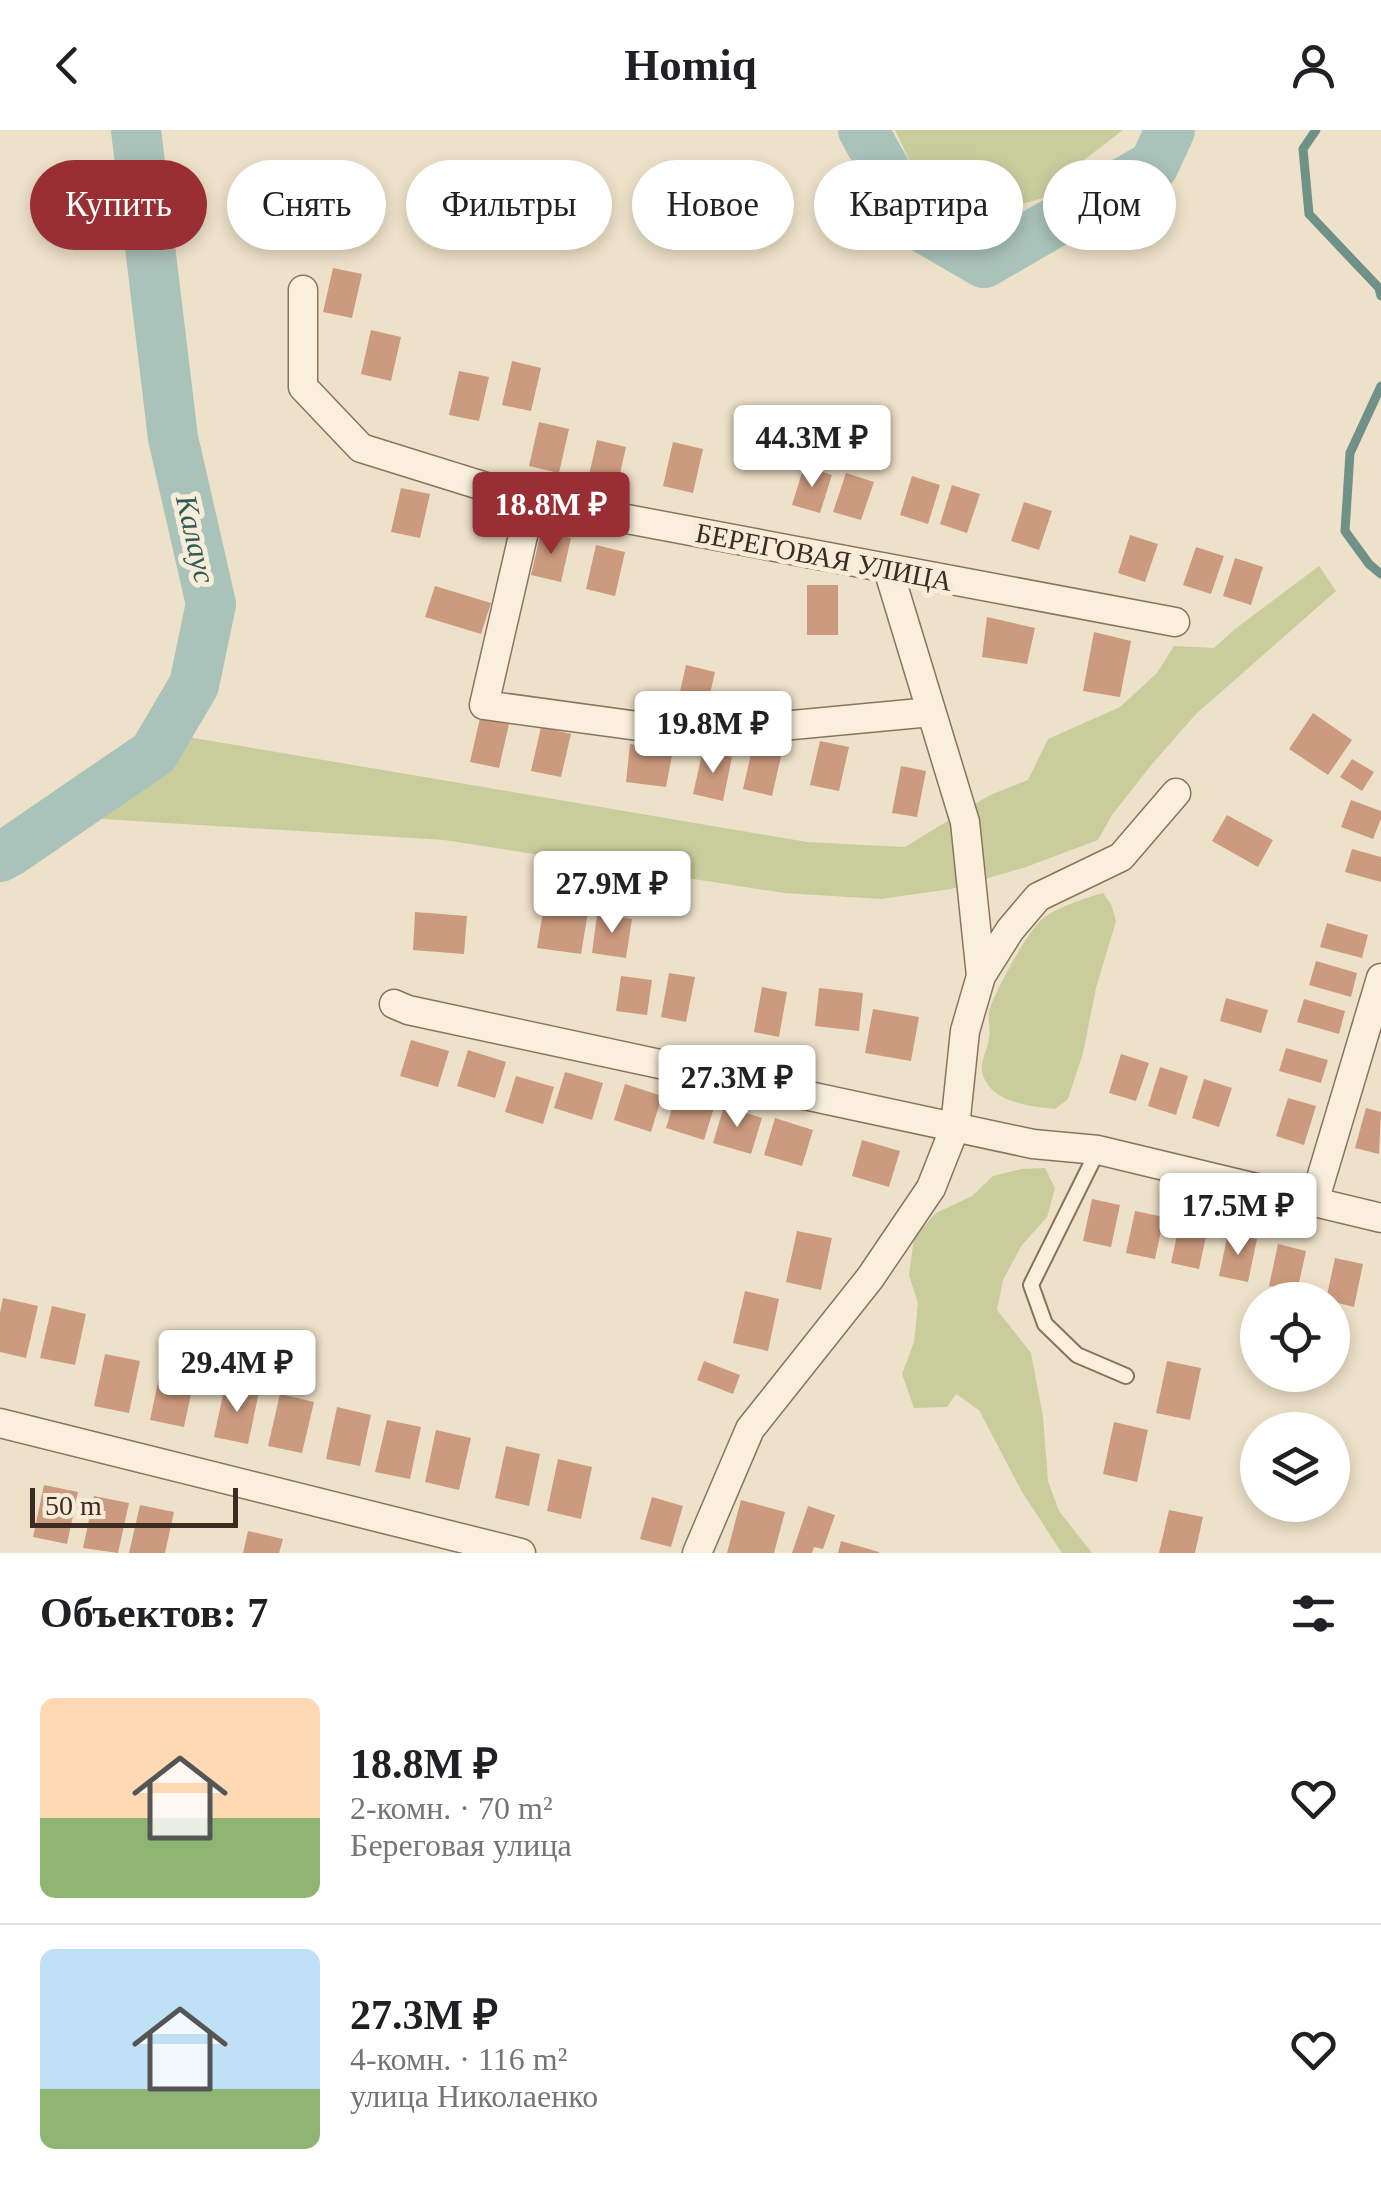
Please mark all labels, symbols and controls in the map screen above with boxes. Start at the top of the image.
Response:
icon: back [40,38,95,93]
icon: person [1286,38,1341,93]
text: Homiq [624,40,757,90]
chip: Купить [30,160,207,250]
chip: Снять [227,160,386,250]
chip: Фильтры [406,160,612,250]
chip: Новое [632,160,794,250]
chip: Квартира [814,160,1023,250]
chip: Дом [1043,160,1176,250]
pin: 44.3M ₽ [720,405,904,490]
text: 44.3M ₽ [756,419,868,455]
pin: 18.8M ₽ [459,472,643,557]
text: 18.8M ₽ [495,486,607,522]
water label: Калаус [170,491,222,586]
street label: БЕРЕГОВАЯ УЛИЦА [693,517,956,597]
pin: 19.8M ₽ [621,691,805,776]
text: 19.8M ₽ [657,705,769,741]
pin: 27.9M ₽ [520,851,704,936]
text: 27.9M ₽ [556,865,668,901]
pin: 27.3M ₽ [645,1045,829,1130]
text: 27.3M ₽ [681,1059,793,1095]
pin: 17.5M ₽ [1146,1173,1330,1258]
text: 17.5M ₽ [1182,1187,1294,1223]
map controls [1240,1282,1350,1522]
button: locate [1240,1282,1350,1392]
pin: 29.4M ₽ [145,1330,329,1415]
text: 29.4M ₽ [181,1344,293,1380]
button: layers [1240,1412,1350,1522]
scale bar [30,1483,238,1528]
text: 50 m [45,1490,102,1521]
icon: filters [1286,1586,1341,1641]
text: Объектов: 7 [40,1590,268,1636]
icon: home [120,1738,240,1858]
text: 18.8M ₽ [350,1741,498,1787]
icon: heart [1286,1771,1341,1826]
text: 2-комн. · 70 m² [350,1790,552,1826]
text: Береговая улица [350,1827,572,1863]
icon: home [120,1989,240,2109]
text: 27.3M ₽ [350,1992,498,2038]
icon: heart [1286,2022,1341,2077]
text: 4-комн. · 116 m² [350,2041,567,2077]
text: улица Николаенко [350,2078,598,2114]

